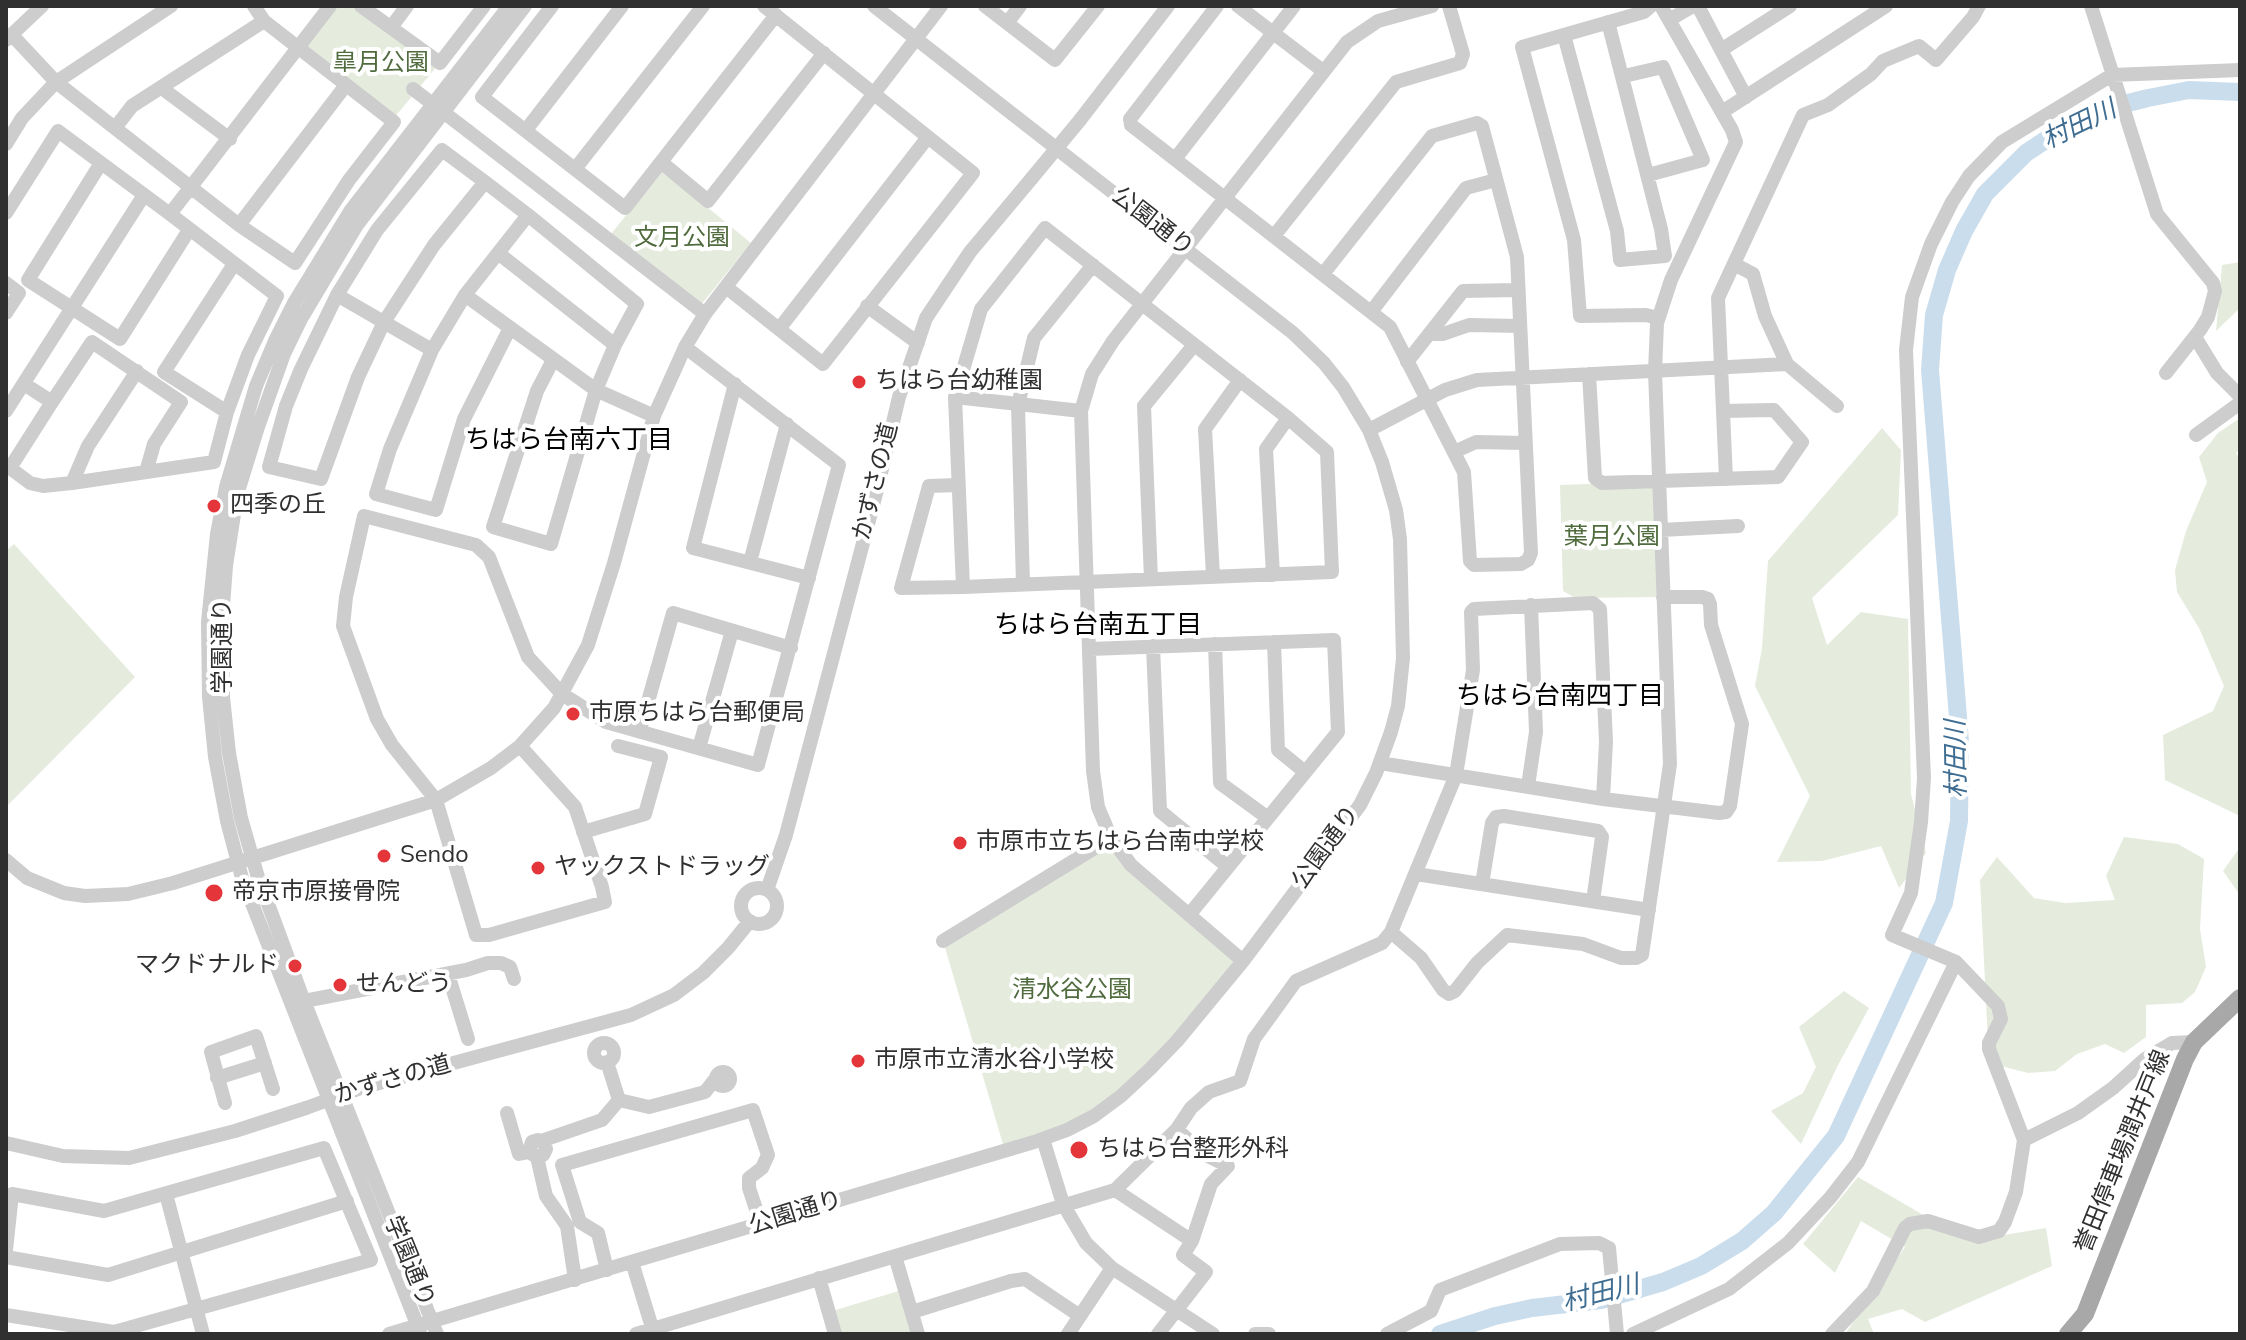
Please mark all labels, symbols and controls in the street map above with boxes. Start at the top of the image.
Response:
park label: 皐月公園 [333,50,429,78]
water label: 村田川 [2038,95,2122,157]
street label: 公園通り [1105,182,1199,264]
park label: 文月公園 [634,225,730,253]
place label: ちはら台幼稚園 [875,368,1043,396]
marker: ちはら台幼稚園 [850,373,868,391]
street label: かずさの道 [849,420,905,544]
district label: ちはら台南六丁目 [465,426,673,458]
place label: 四季の丘 [230,492,326,520]
marker: 四季の丘 [205,497,223,515]
park label: 葉月公園 [1564,524,1660,552]
street label: 学園通り [210,598,238,694]
district label: ちはら台南五丁目 [994,611,1202,643]
district label: ちはら台南四丁目 [1456,682,1664,714]
place label: 市原ちはら台郵便局 [589,700,805,728]
marker: 市原ちはら台郵便局 [564,705,582,723]
water label: 村田川 [1942,720,1974,798]
street label: 公園通り [1287,801,1367,895]
place label: 市原市立ちはら台南中学校 [976,829,1264,857]
marker: 市原市立ちはら台南中学校 [951,834,969,852]
place label: Sendo [400,842,468,870]
marker: Sendo [375,847,393,865]
place label: ヤックストドラッグ [554,854,770,882]
marker: ヤックストドラッグ [529,859,547,877]
place label: 帝京市原接骨院 [232,879,400,907]
marker: 帝京市原接骨院 [203,882,225,904]
place label: マクドナルド [135,952,279,980]
marker: マクドナルド [286,957,304,975]
place label: せんどう [356,971,452,999]
marker: せんどう [331,976,349,994]
park label: 清水谷公園 [1012,977,1132,1005]
street label: 誉田停車場潤井戸線 [2070,1046,2178,1258]
place label: 市原市立清水谷小学校 [874,1047,1114,1075]
street label: かずさの道 [331,1051,455,1111]
marker: 市原市立清水谷小学校 [849,1052,867,1070]
place label: ちはら台整形外科 [1097,1136,1289,1164]
marker: ちはら台整形外科 [1068,1139,1090,1161]
street label: 公園通り [746,1186,846,1242]
street label: 学園通り [377,1212,439,1312]
water label: 村田川 [1559,1270,1643,1320]

